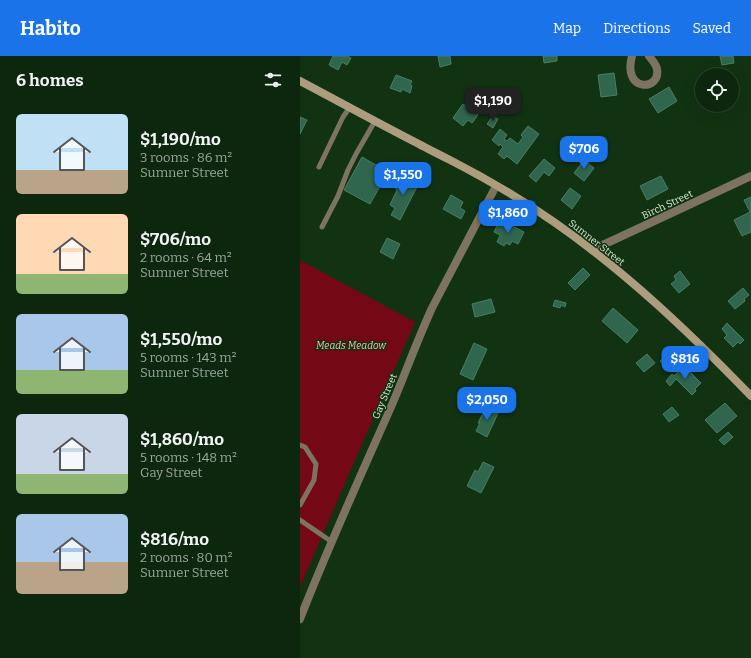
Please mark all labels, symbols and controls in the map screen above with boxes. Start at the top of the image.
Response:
text: Habito [20,17,81,40]
text: Map [553,20,581,37]
text: Directions [603,20,671,37]
text: Saved [693,20,731,37]
map controls [695,68,739,112]
button: locate [695,68,739,112]
icon: filters [262,69,284,91]
text: 6 homes [16,70,84,91]
pin: $1,190 [460,88,526,122]
text: $1,190 [474,93,512,108]
text: $1,190/mo [140,129,221,150]
icon: home [48,130,96,178]
pin: $706 [560,136,608,170]
text: $706 [569,141,599,156]
text: 3 rooms · 86 m² [140,150,232,165]
pin: $1,550 [370,162,436,196]
text: Sumner Street [140,165,228,180]
text: $1,550 [383,167,423,182]
street label: Birch Street [640,188,695,222]
pin: $1,860 [475,200,541,234]
text: $1,860 [488,205,528,220]
street label: Sumner Street [566,217,627,269]
text: $706/mo [140,229,211,250]
icon: home [48,230,96,278]
text: 2 rooms · 64 m² [140,250,232,265]
text: Sumner Street [140,265,228,280]
text: $1,550/mo [140,329,222,350]
icon: home [48,330,96,378]
park label: Meads Meadow [316,340,387,352]
pin: $816 [661,346,709,380]
text: 5 rooms · 143 m² [140,350,236,365]
text: $816 [670,351,700,366]
text: Sumner Street [140,365,228,380]
street label: Gay Street [370,372,400,421]
pin: $2,050 [454,387,520,421]
text: $2,050 [466,392,508,407]
text: $1,860/mo [140,429,224,450]
icon: home [48,430,96,478]
text: 5 rooms · 148 m² [140,450,237,465]
text: Gay Street [140,465,202,480]
text: $816/mo [140,529,209,550]
icon: home [48,530,96,578]
text: 2 rooms · 80 m² [140,550,232,565]
text: Sumner Street [140,565,228,580]

